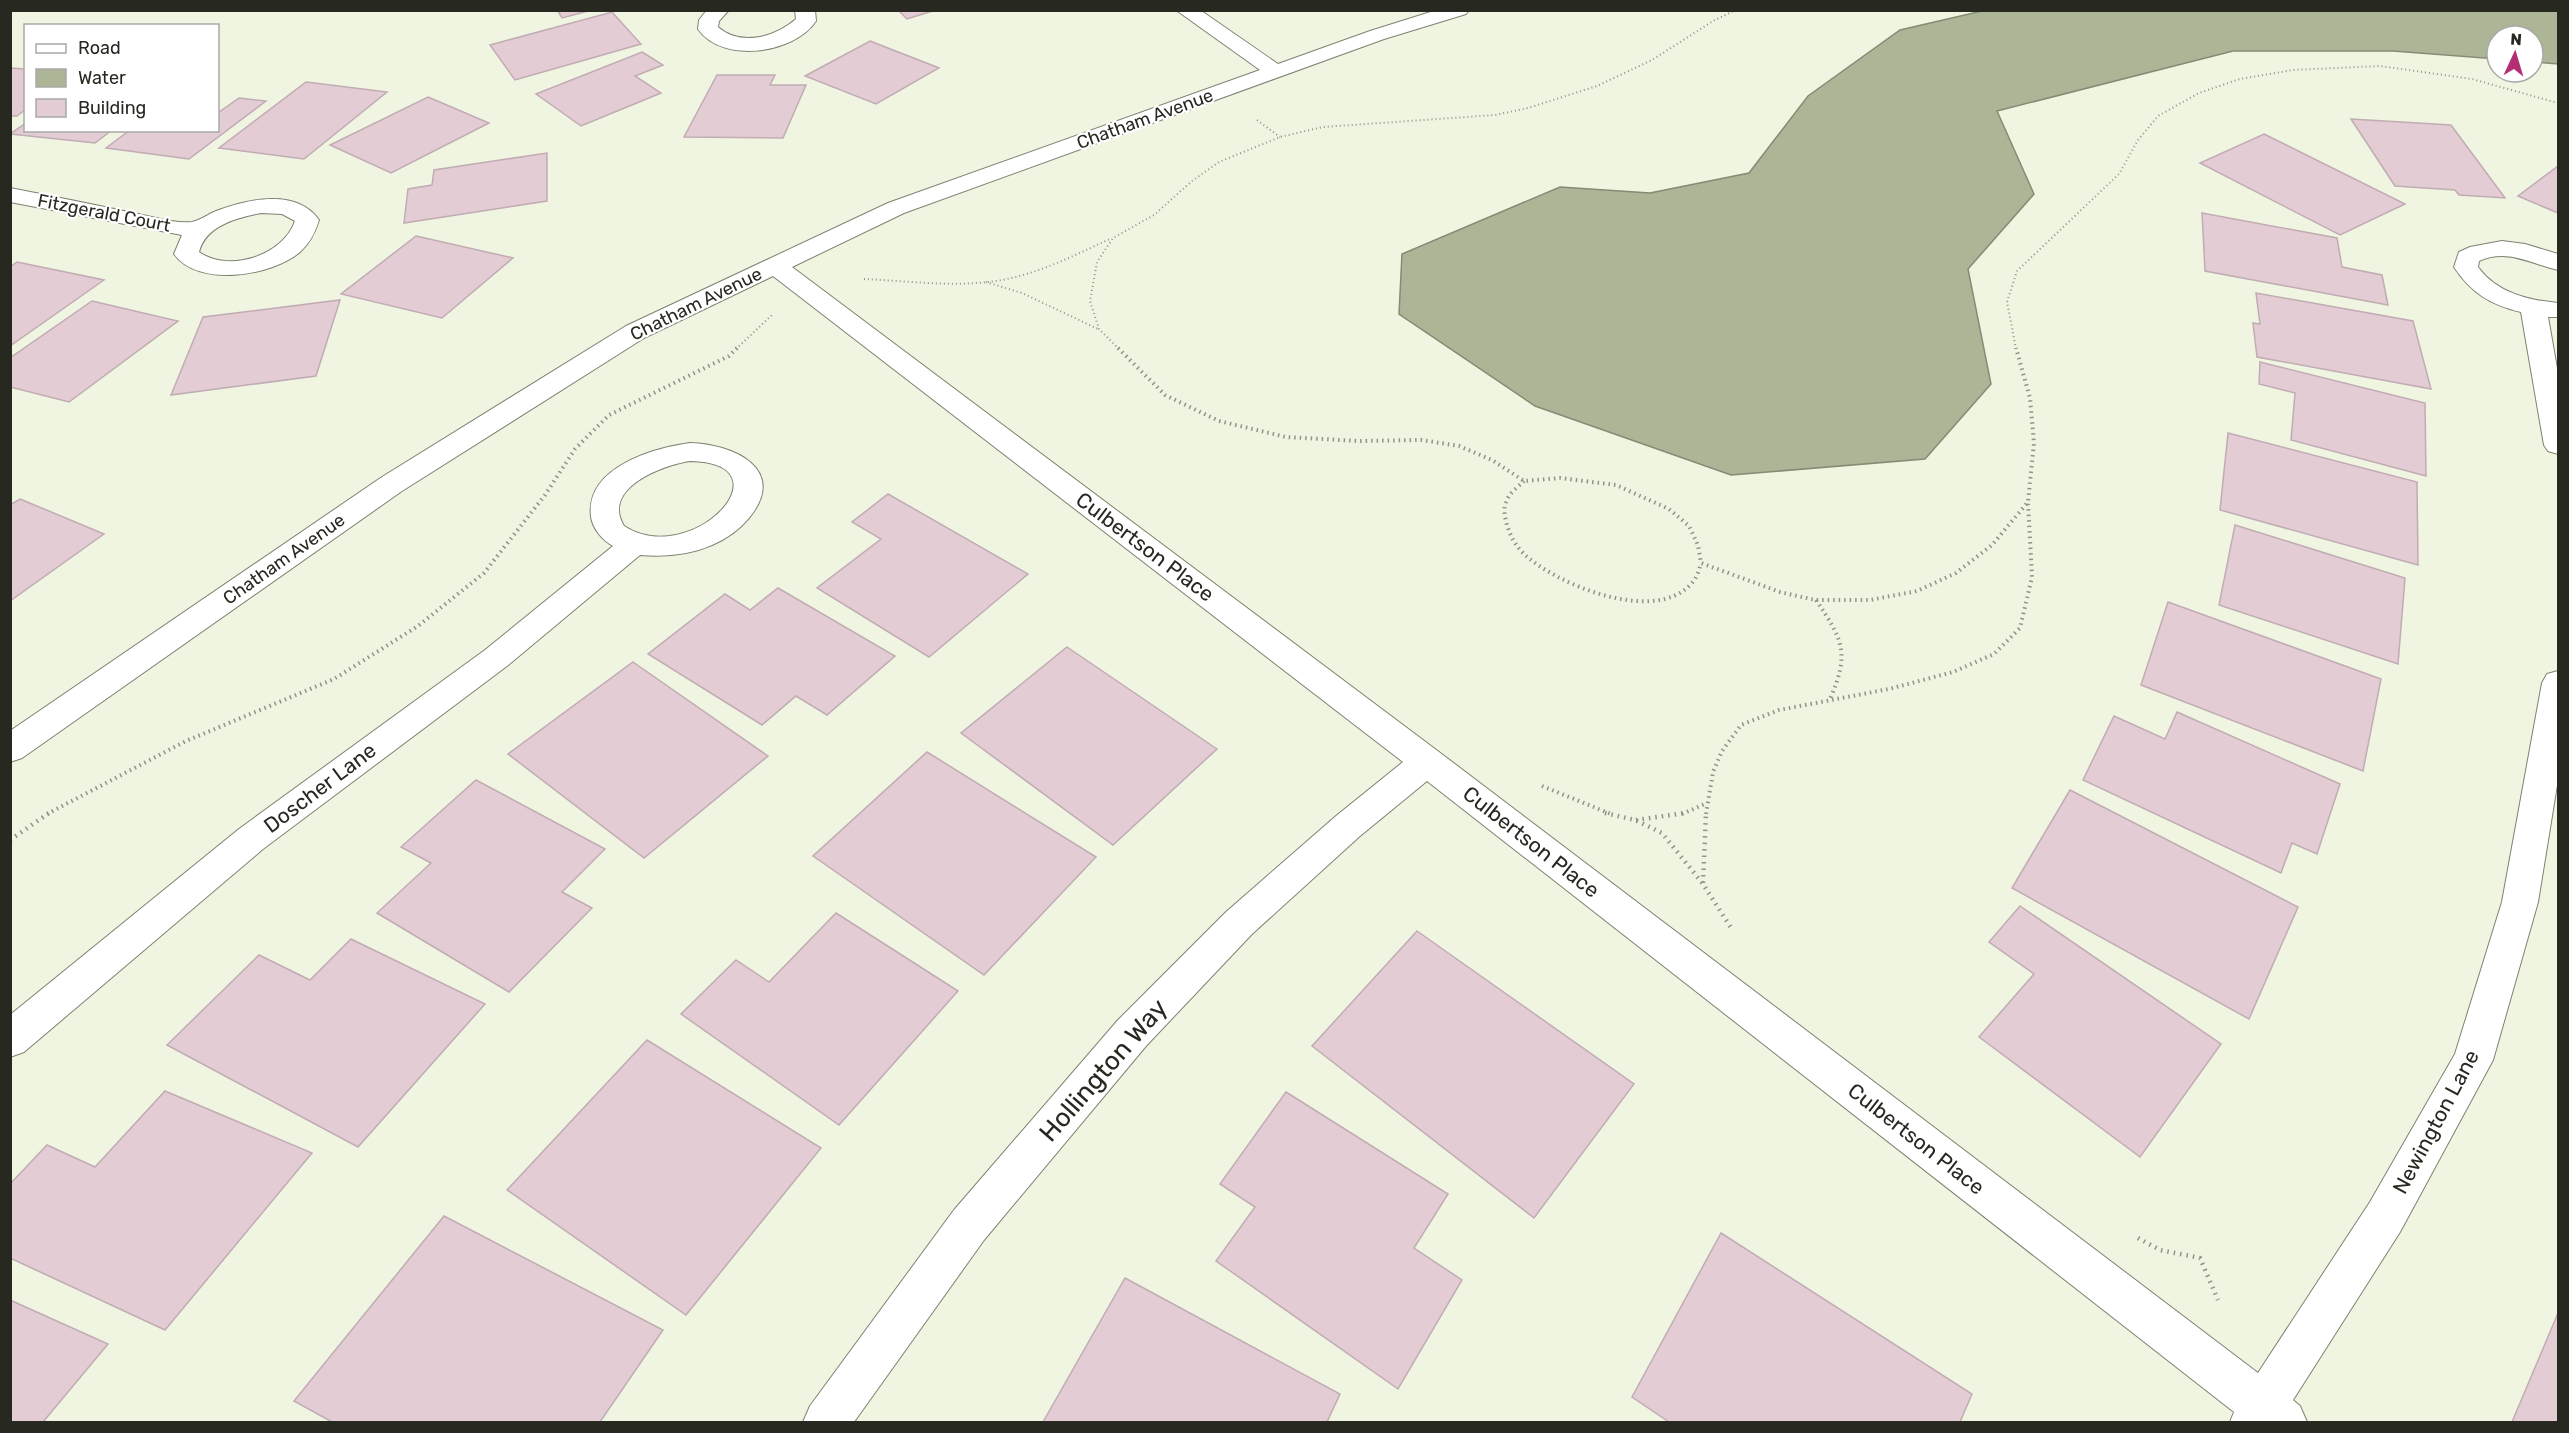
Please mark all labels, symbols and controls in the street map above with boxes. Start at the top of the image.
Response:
legend [24,24,219,132]
north arrow [2485,24,2545,84]
text: N [2510,30,2522,49]
text: Road [78,37,121,59]
text: Water [78,67,126,89]
street label: Chatham Avenue [1074,84,1216,154]
text: Building [78,97,146,119]
street label: Fitzgerald Court [36,189,172,237]
street label: Chatham Avenue [627,263,765,345]
street label: Culbertson Place [1071,487,1219,607]
street label: Chatham Avenue [219,509,349,609]
street label: Doscher Lane [259,737,381,838]
street label: Culbertson Place [1458,781,1605,903]
street label: Hollington Way [1033,993,1174,1148]
street label: Newington Lane [2387,1046,2484,1198]
street label: Culbertson Place [1843,1078,1990,1200]

